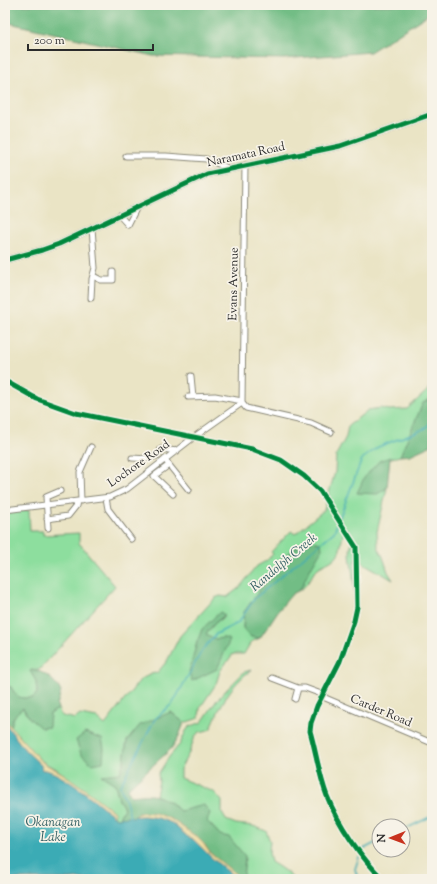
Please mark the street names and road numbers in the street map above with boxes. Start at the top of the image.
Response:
street label: Naramata Road [205,138,287,172]
street label: Evans Avenue [224,247,244,321]
street label: Lochore Road [104,436,174,492]
street label: Carder Road [347,690,415,732]

